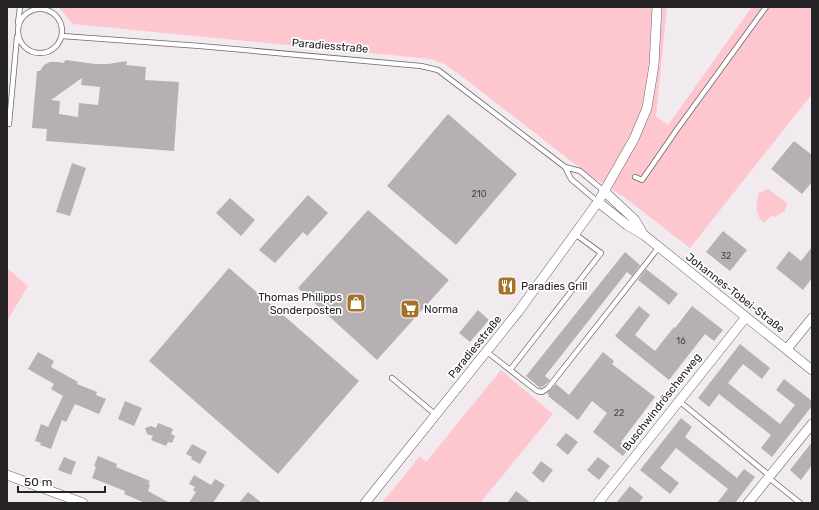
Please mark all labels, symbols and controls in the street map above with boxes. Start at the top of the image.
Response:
street label: Paradiesstraße [291,36,369,56]
house number: 210 [472,189,487,199]
street label: Johannes-Tobei-Straße [683,250,787,336]
house number: 32 [721,251,731,261]
restaurant icon: Paradies Grill [496,275,518,297]
place label: Paradies Grill [521,280,588,293]
place label: Thomas Philipps Sonderposten [258,291,342,317]
shop icon: Thomas Philipps Sonderposten [345,292,367,314]
supermarket icon: Norma [399,298,421,320]
place label: Norma [424,303,458,316]
street label: Paradiesstraße [446,313,504,381]
house number: 16 [676,336,686,346]
street label: Buschwindröschenweg [620,351,704,453]
house number: 22 [614,408,624,418]
scale bar [18,468,105,494]
text: 50 m [24,475,52,489]

